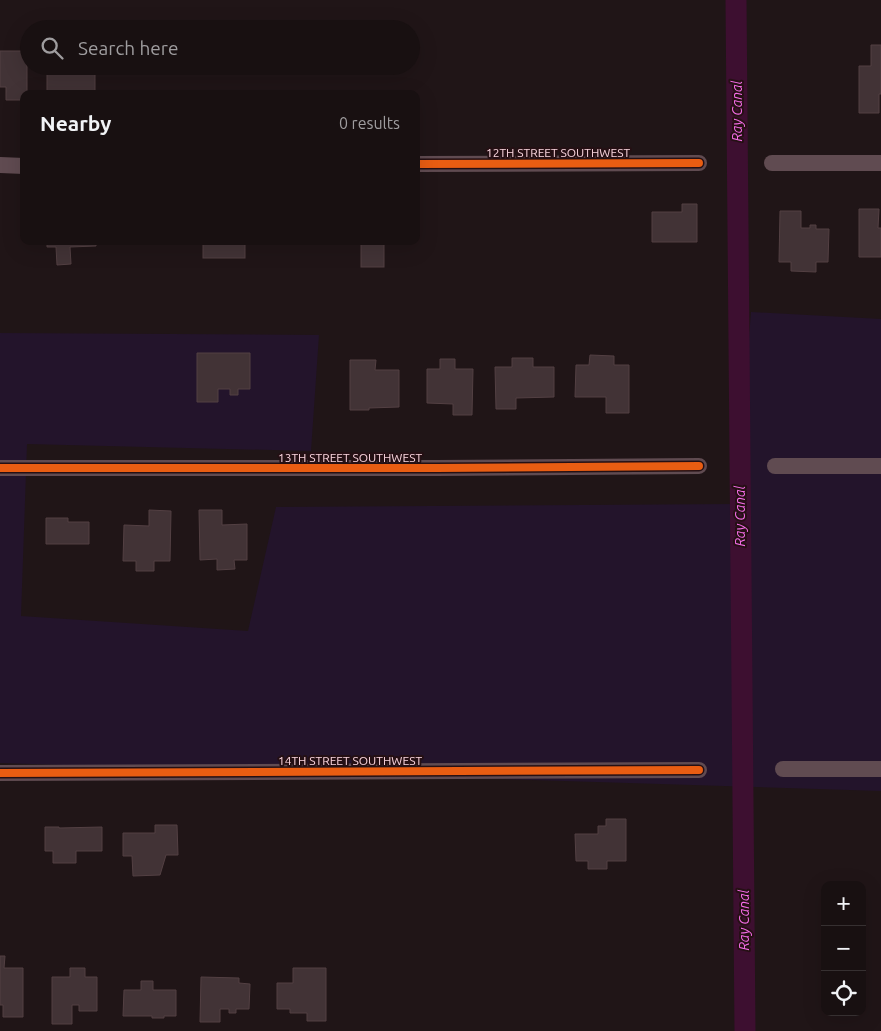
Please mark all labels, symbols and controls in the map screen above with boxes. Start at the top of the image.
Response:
search box [20,20,420,75]
icon: search [38,34,66,62]
text: Search here [78,37,178,59]
water label: Ray Canal [729,80,745,142]
text: Nearby [40,111,111,135]
text: 0 results [339,114,400,132]
street label: 12TH STREET SOUTHWEST [486,146,630,159]
street label: 13TH STREET SOUTHWEST [278,451,422,464]
water label: Ray Canal [732,485,748,547]
street label: 14TH STREET SOUTHWEST [278,754,422,767]
map controls [821,881,866,1016]
button: + [821,881,866,926]
water label: Ray Canal [736,889,752,951]
button: − [821,926,866,971]
button: locate [821,971,866,1016]

